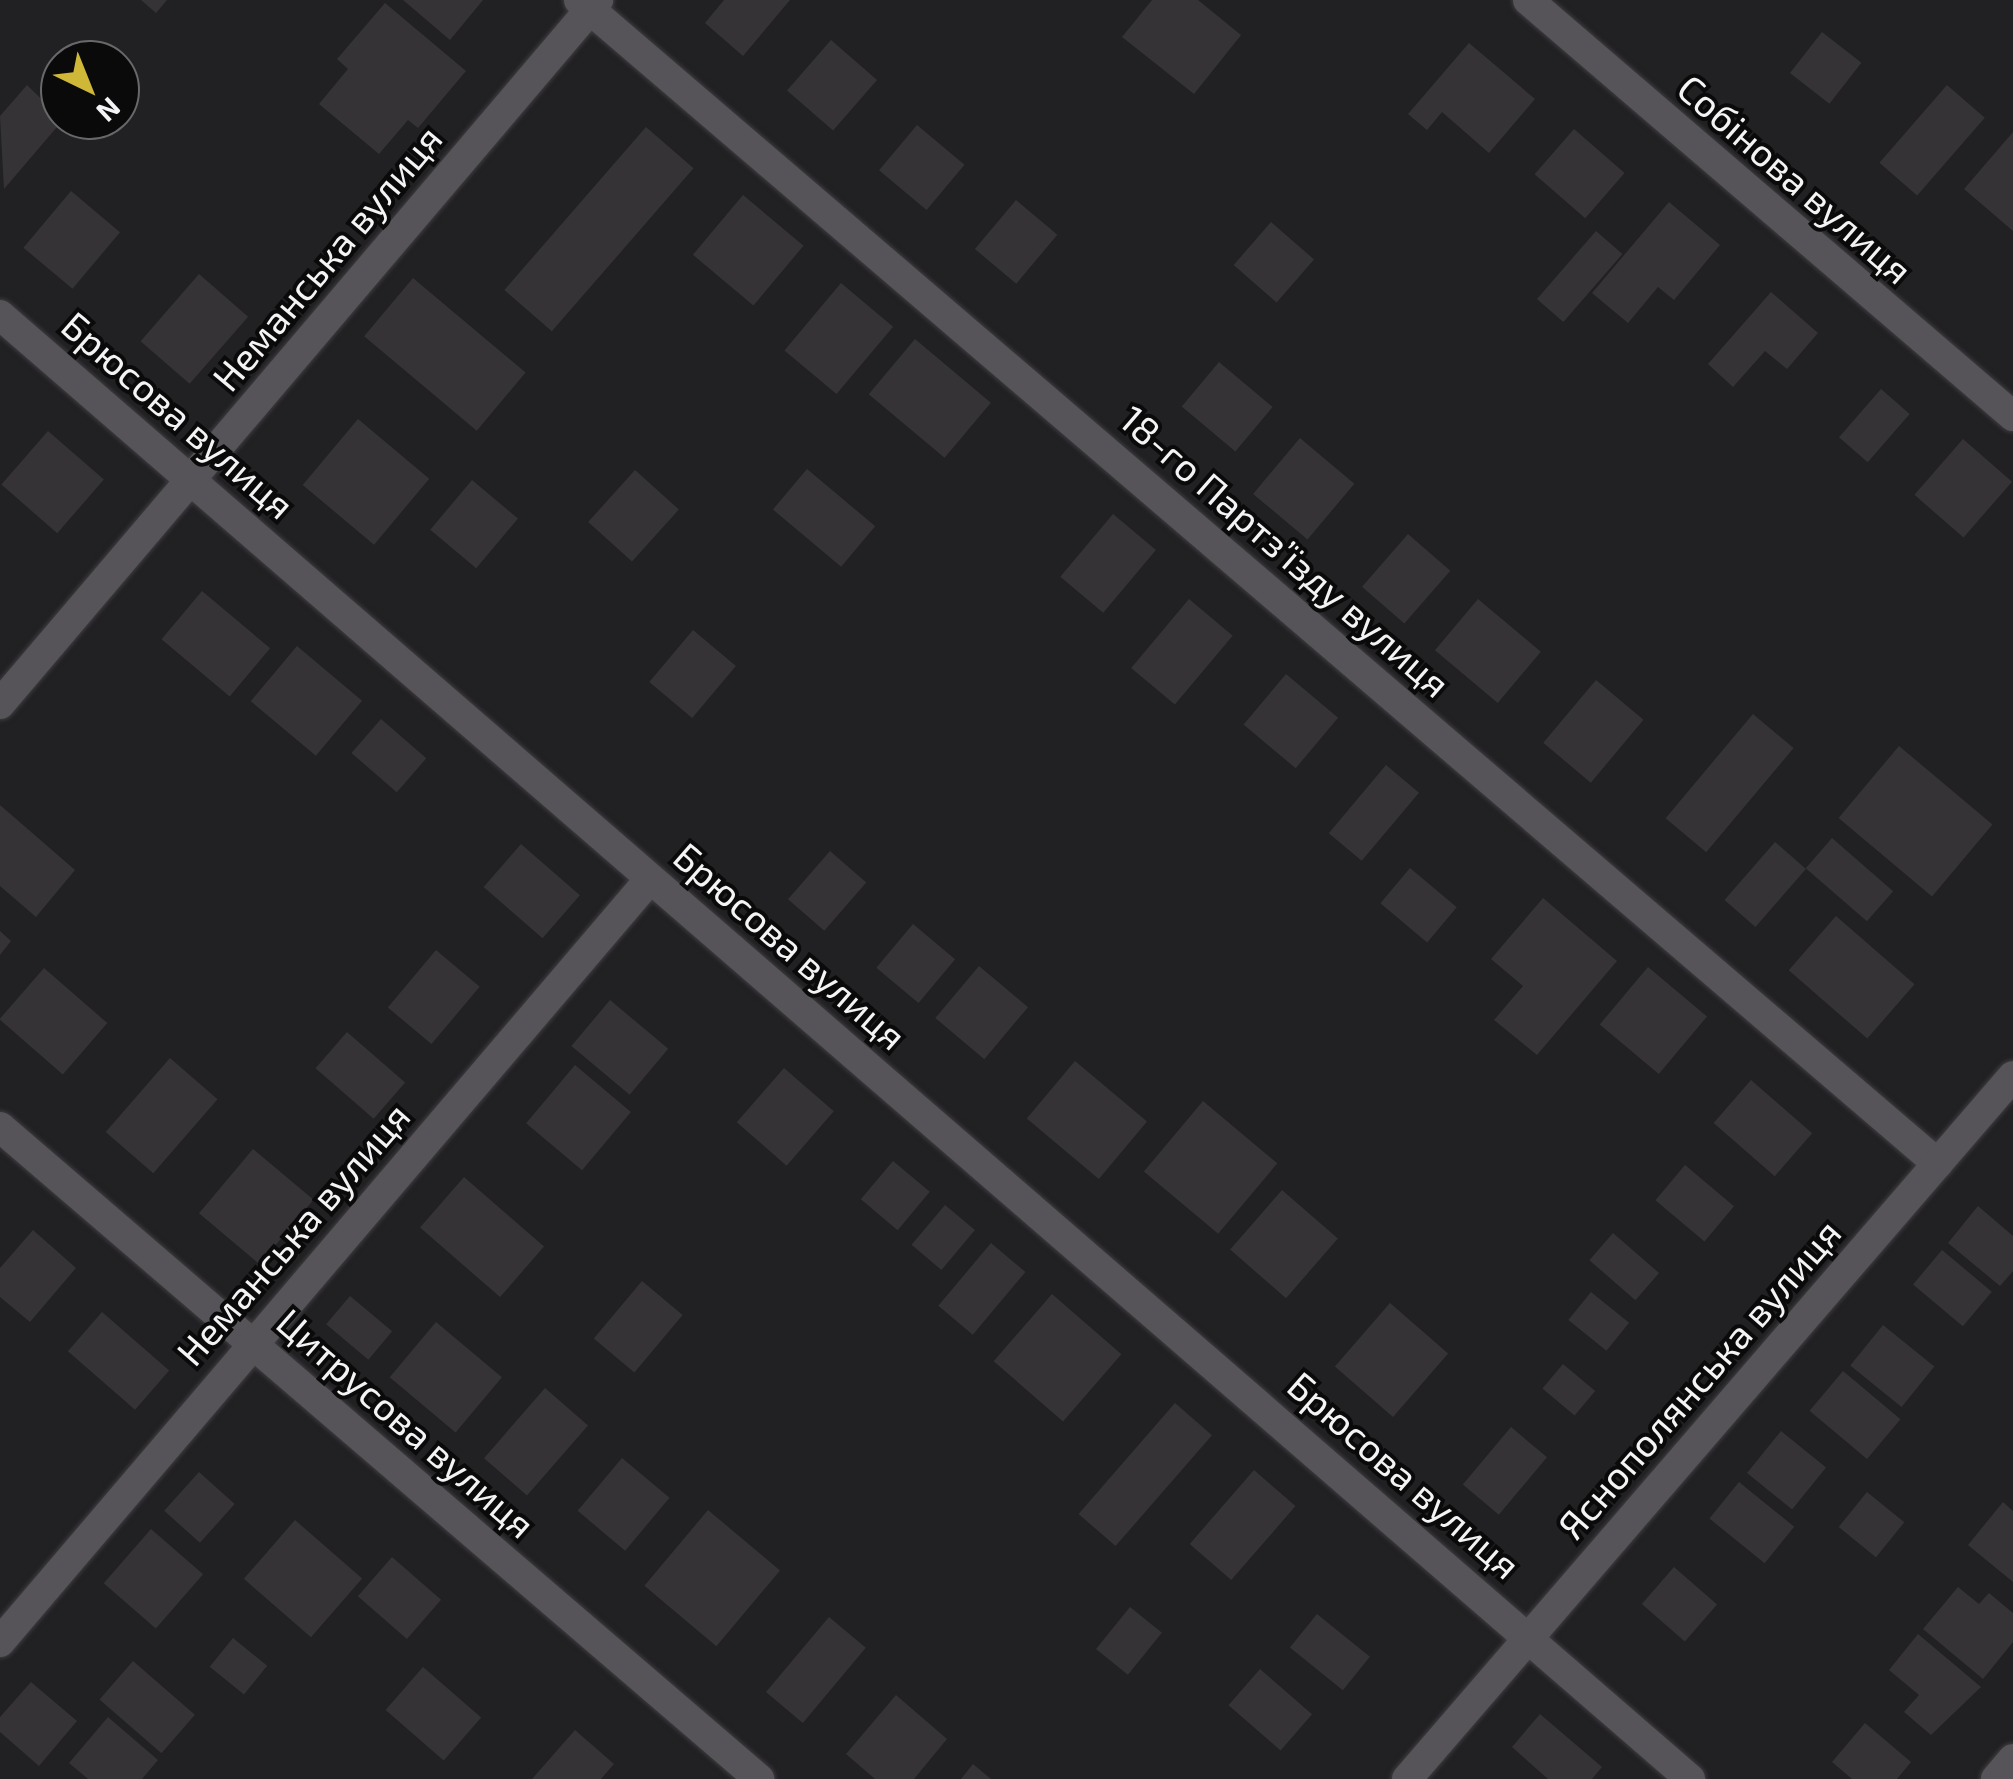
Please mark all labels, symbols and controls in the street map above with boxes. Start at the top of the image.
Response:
north arrow [40,40,140,140]
street label: Собінова вулиця [1669,65,1921,293]
text: N [90,91,128,130]
street label: Неманська вулиця [203,116,451,400]
street label: Брюсова вулиця [53,302,303,528]
street label: 18-го Партз’їзду вулиця [1111,396,1459,706]
street label: Брюсова вулиця [665,833,915,1059]
street label: Неманська вулиця [167,1094,419,1374]
street label: Яснополянська вулиця [1548,1210,1850,1548]
street label: Цитрусова вулиця [268,1299,544,1547]
street label: Брюсова вулиця [1279,1362,1529,1588]

